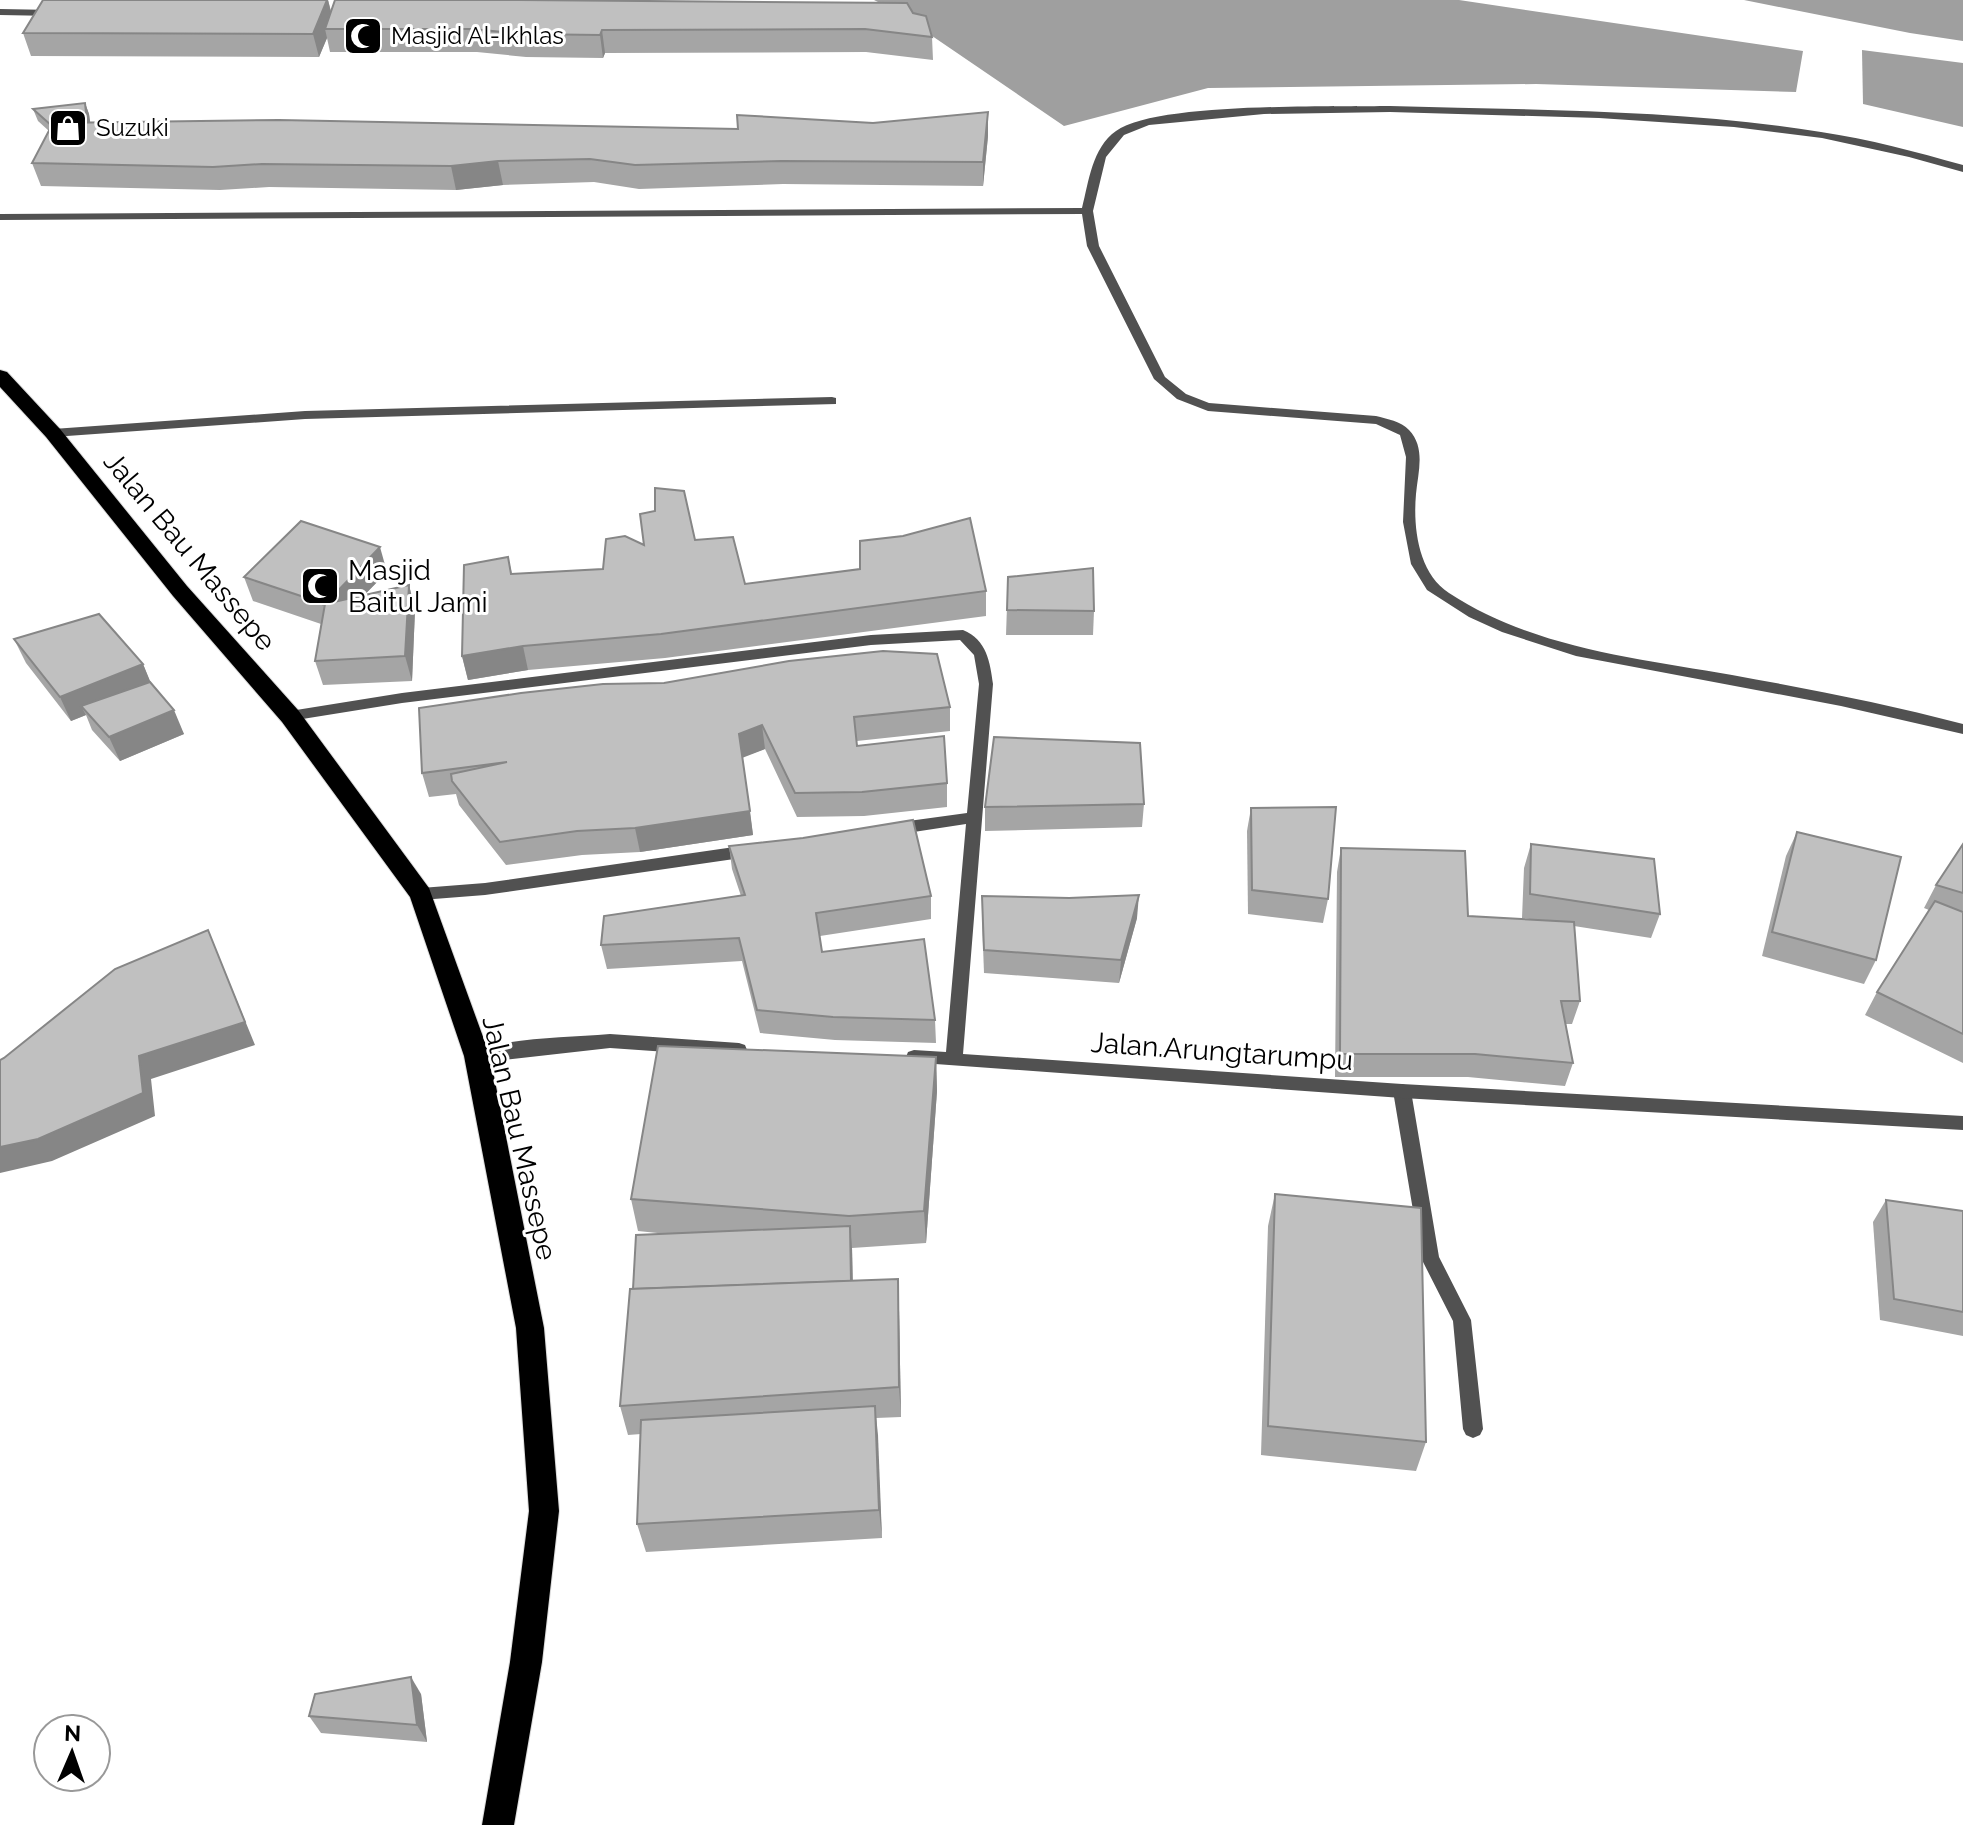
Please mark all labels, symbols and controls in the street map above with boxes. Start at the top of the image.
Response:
mosque icon: Masjid Al-Ikhlas [342,15,384,57]
place label: Masjid Al-Ikhlas [391,21,564,50]
shop icon: Suzuki [47,107,89,149]
place label: Suzuki [96,113,169,142]
street label: Jalan Bau Massepe [97,445,282,657]
place label: Masjid Baitul Jami [348,554,488,619]
mosque icon: Masjid Baitul Jami [299,565,341,607]
street label: Jalan Bau Massepe [475,1013,564,1263]
street label: Jalan.Arungtarumpu [1090,1026,1354,1077]
north arrow [32,1713,112,1793]
text: N [64,1720,82,1746]

